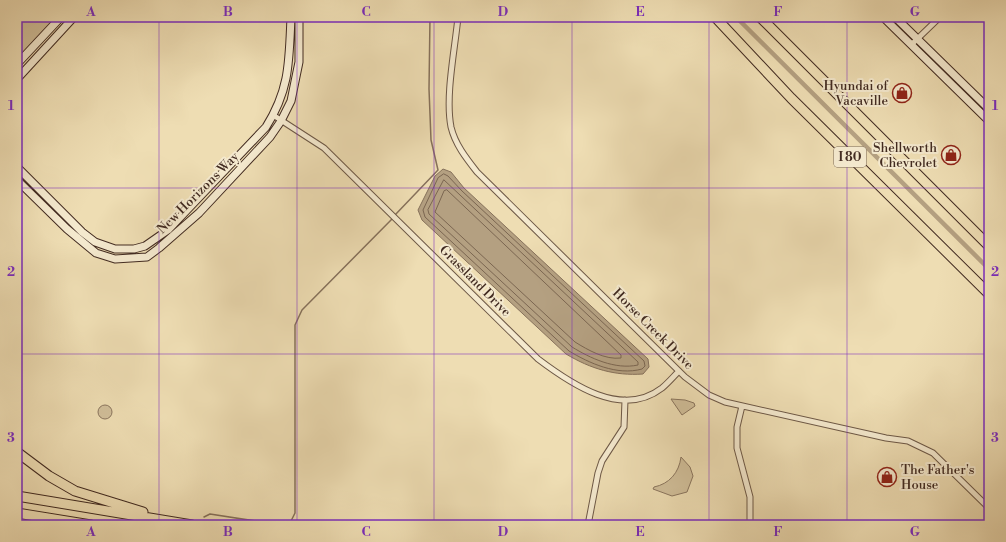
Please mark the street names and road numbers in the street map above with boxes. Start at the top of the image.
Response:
road number: I 80 [834,147,866,167]
street label: New Horizons Way [154,148,243,237]
street label: Grassland Drive [436,242,514,320]
street label: Horse Creek Drive [609,285,697,373]

